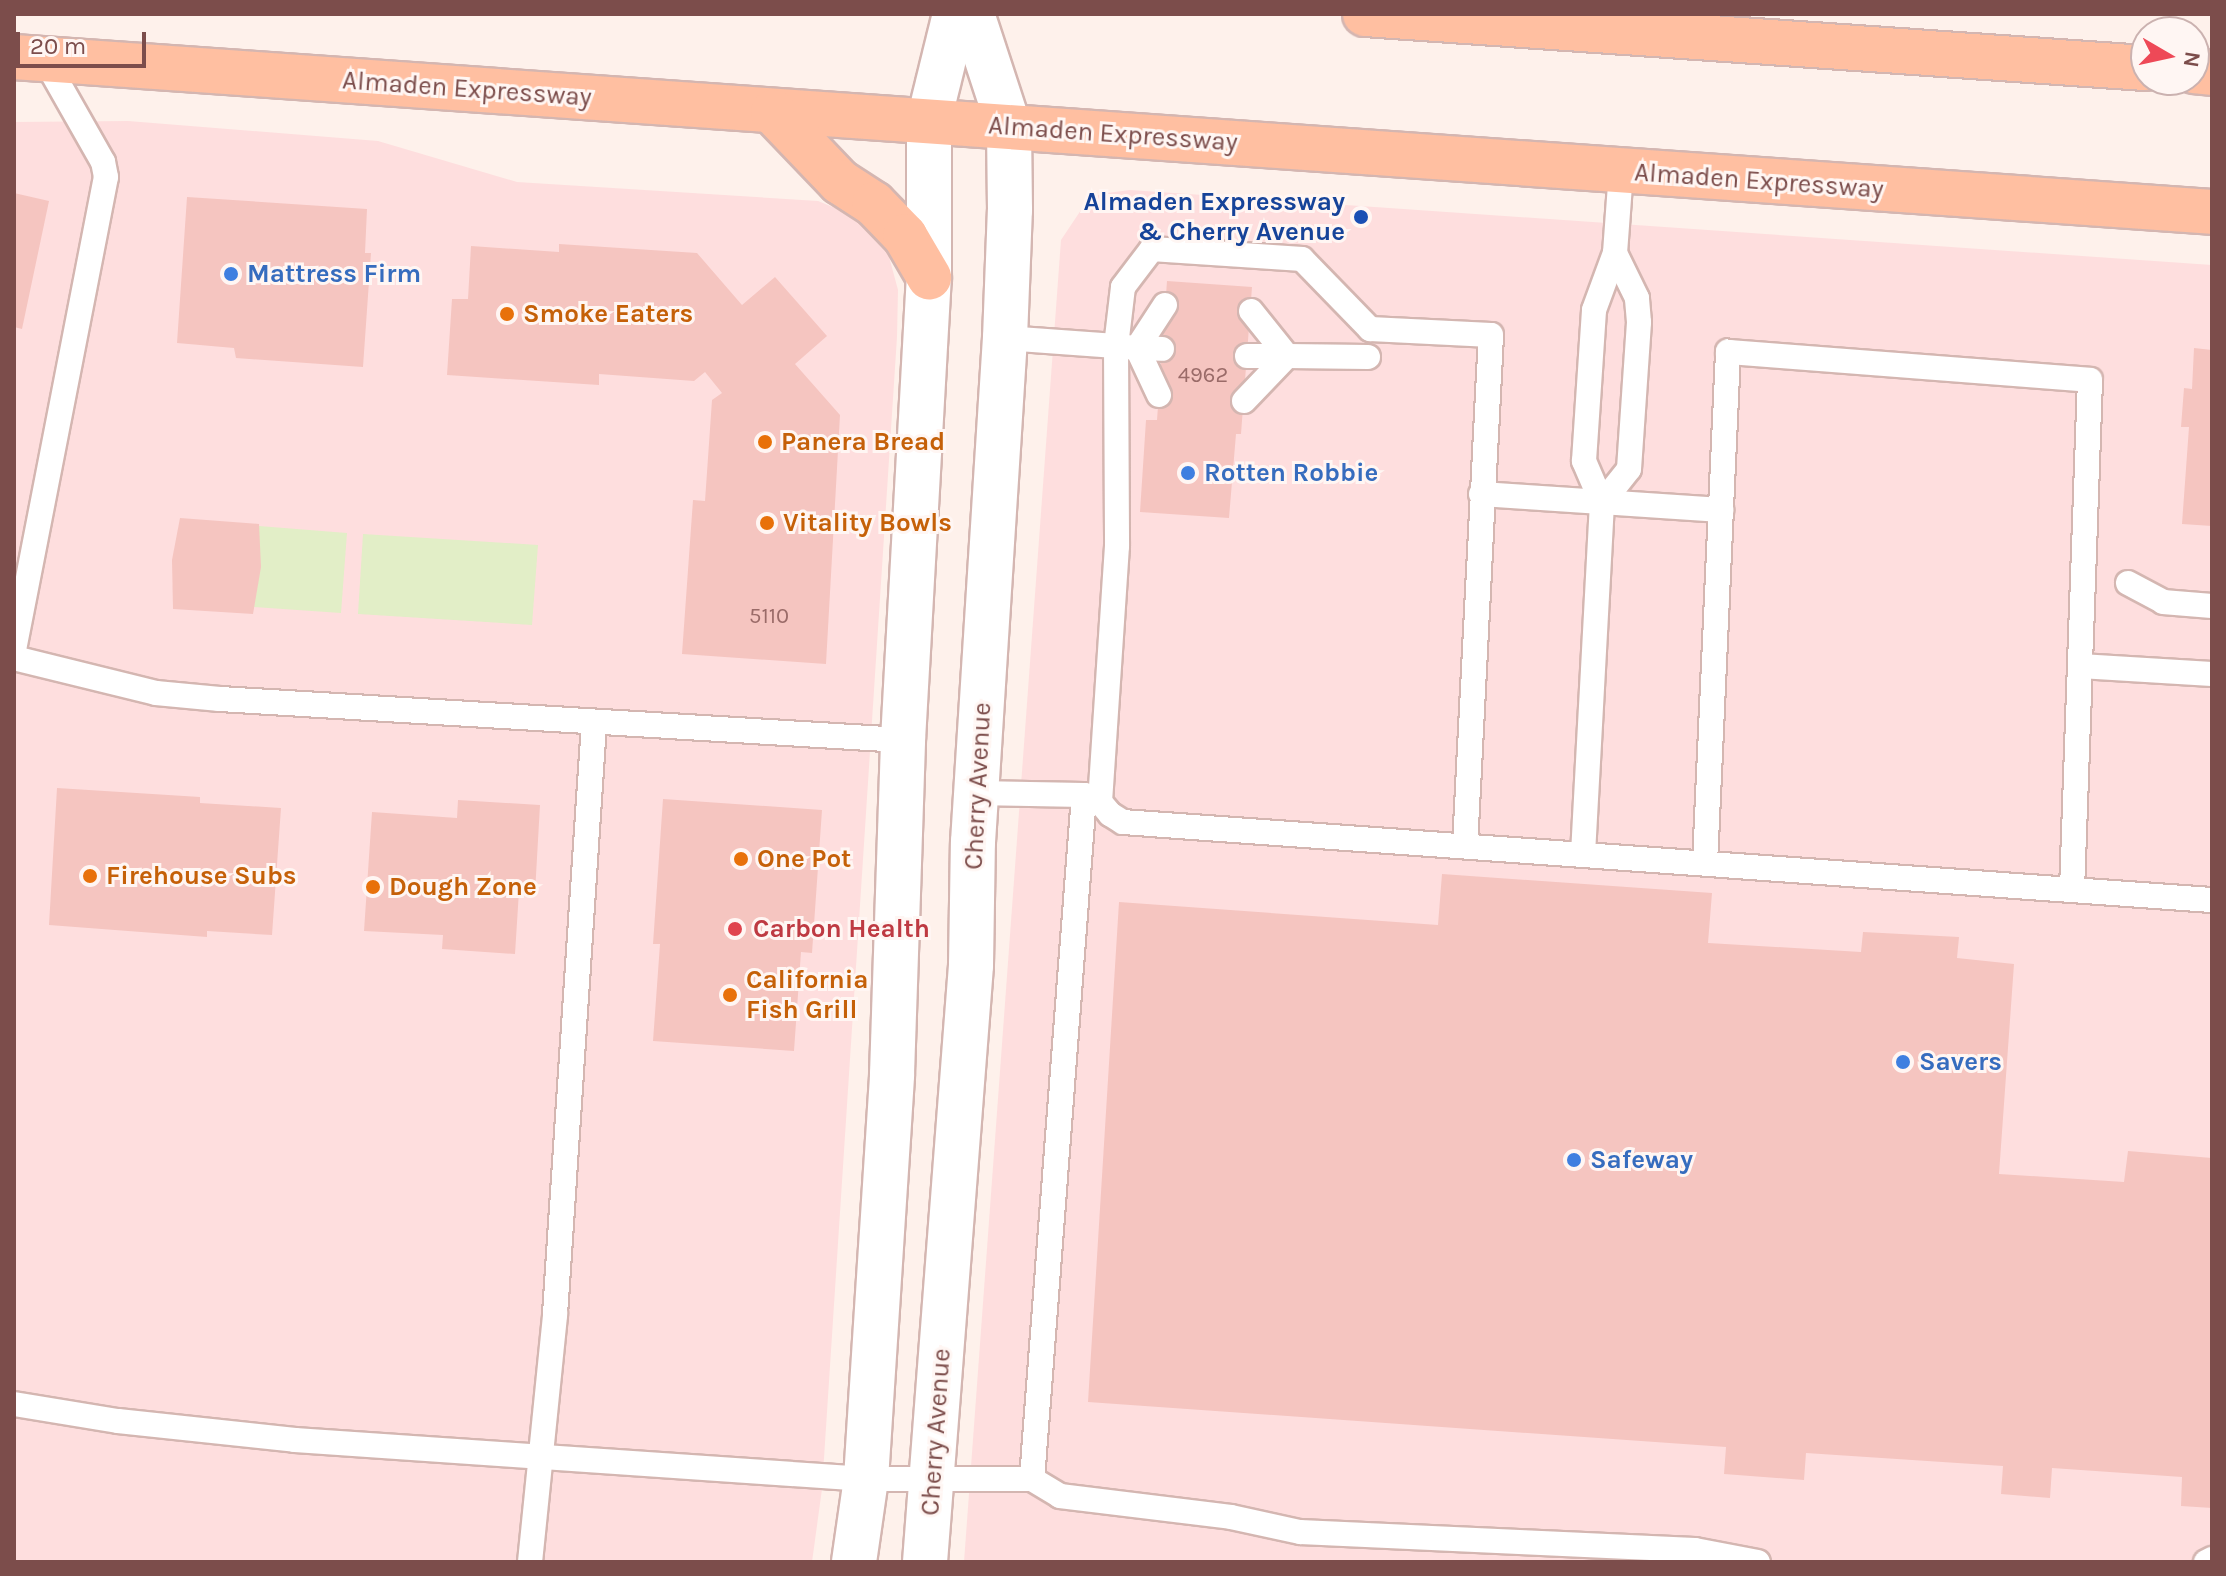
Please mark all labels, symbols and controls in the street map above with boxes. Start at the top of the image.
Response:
scale bar [20,16,150,66]
north arrow [2130,16,2210,96]
text: 20 m [30,32,86,60]
text: N [2178,50,2206,69]
street label: Almaden Expressway [341,65,593,113]
street label: Almaden Expressway [987,110,1239,158]
street label: Almaden Expressway [1633,157,1885,205]
place label: Almaden Expressway & Cherry Avenue [1083,186,1345,248]
marker: Almaden Expressway & Cherry Avenue [1352,208,1370,226]
place label: Mattress Firm [247,258,421,290]
marker: Mattress Firm [222,265,240,283]
place label: Smoke Eaters [523,298,693,330]
marker: Smoke Eaters [498,305,516,323]
house number: 4962 [1178,363,1228,389]
place label: Panera Bread [781,426,945,458]
marker: Panera Bread [756,433,774,451]
place label: Rotten Robbie [1204,457,1378,489]
marker: Rotten Robbie [1179,464,1197,482]
place label: Vitality Bowls [783,507,952,539]
marker: Vitality Bowls [758,514,776,532]
house number: 5110 [749,604,789,630]
street label: Cherry Avenue [958,701,998,871]
place label: One Pot [757,843,851,875]
marker: One Pot [732,850,750,868]
place label: Firehouse Subs [106,860,297,892]
marker: Firehouse Subs [81,867,99,885]
place label: Dough Zone [389,871,537,903]
marker: Dough Zone [364,878,382,896]
place label: Carbon Health [753,913,930,945]
marker: Carbon Health [724,918,746,940]
place label: California Fish Grill [746,964,869,1026]
marker: California Fish Grill [721,986,739,1004]
place label: Savers [1919,1046,2002,1078]
marker: Savers [1894,1053,1912,1071]
place label: Safeway [1590,1144,1693,1176]
marker: Safeway [1565,1151,1583,1169]
street label: Cherry Avenue [915,1347,957,1517]

